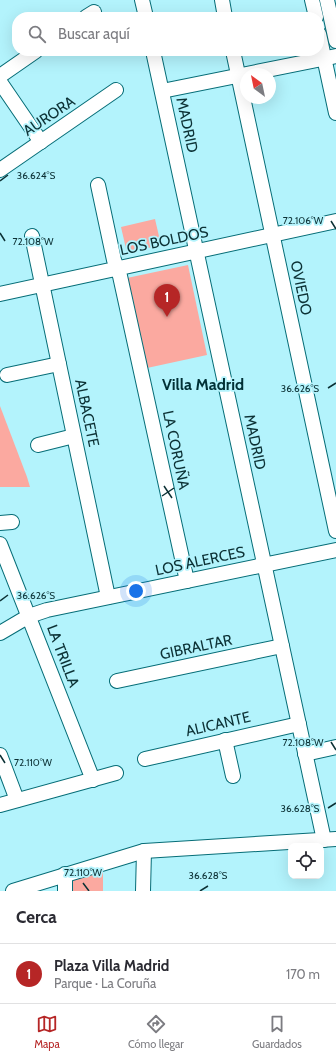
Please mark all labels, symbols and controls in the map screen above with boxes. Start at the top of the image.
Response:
search box [12,12,324,56]
icon: search [26,23,48,45]
text: Buscar aquí [58,25,130,43]
north arrow [240,68,276,104]
street label: AURORA [20,92,79,140]
street label: MADRID [172,96,202,154]
text: 36.624°S [17,169,55,182]
text: 72.106°W [283,214,324,227]
street label: LOS BOLDOS [118,223,210,259]
text: 72.108°W [13,235,54,248]
street label: OVIEDO [286,259,316,317]
pin: 1 [154,284,180,317]
district label: Villa Madrid [162,375,244,394]
street label: ALBACETE [71,378,103,448]
text: 36.626°S [281,382,319,395]
street label: LA CORUÑA [159,409,193,492]
street label: MADRID [240,413,270,471]
street label: LOS ALERCES [153,543,247,579]
your location [126,581,146,601]
text: 36.626°S [17,589,55,602]
street label: LA TRILLA [43,622,83,690]
street label: GIBRALTAR [158,631,234,663]
street label: ALICANTE [184,708,252,740]
text: 72.108°W [283,736,324,749]
text: 72.110°W [14,756,53,769]
text: 36.628°S [281,802,320,815]
map controls [288,843,324,879]
button: locate [288,843,324,879]
text: 72.110°W [64,866,103,879]
text: 36.628°S [189,869,228,882]
text: Cerca [16,907,57,927]
text: Plaza Villa Madrid [54,957,169,975]
text: 1 [27,966,31,982]
text: 170 m [286,966,320,982]
text: Parque · La Coruña [54,975,156,991]
tab: Mapa [34,1013,60,1051]
tab: Cómo llegar [128,1013,184,1051]
tab: Guardados [252,1013,302,1051]

